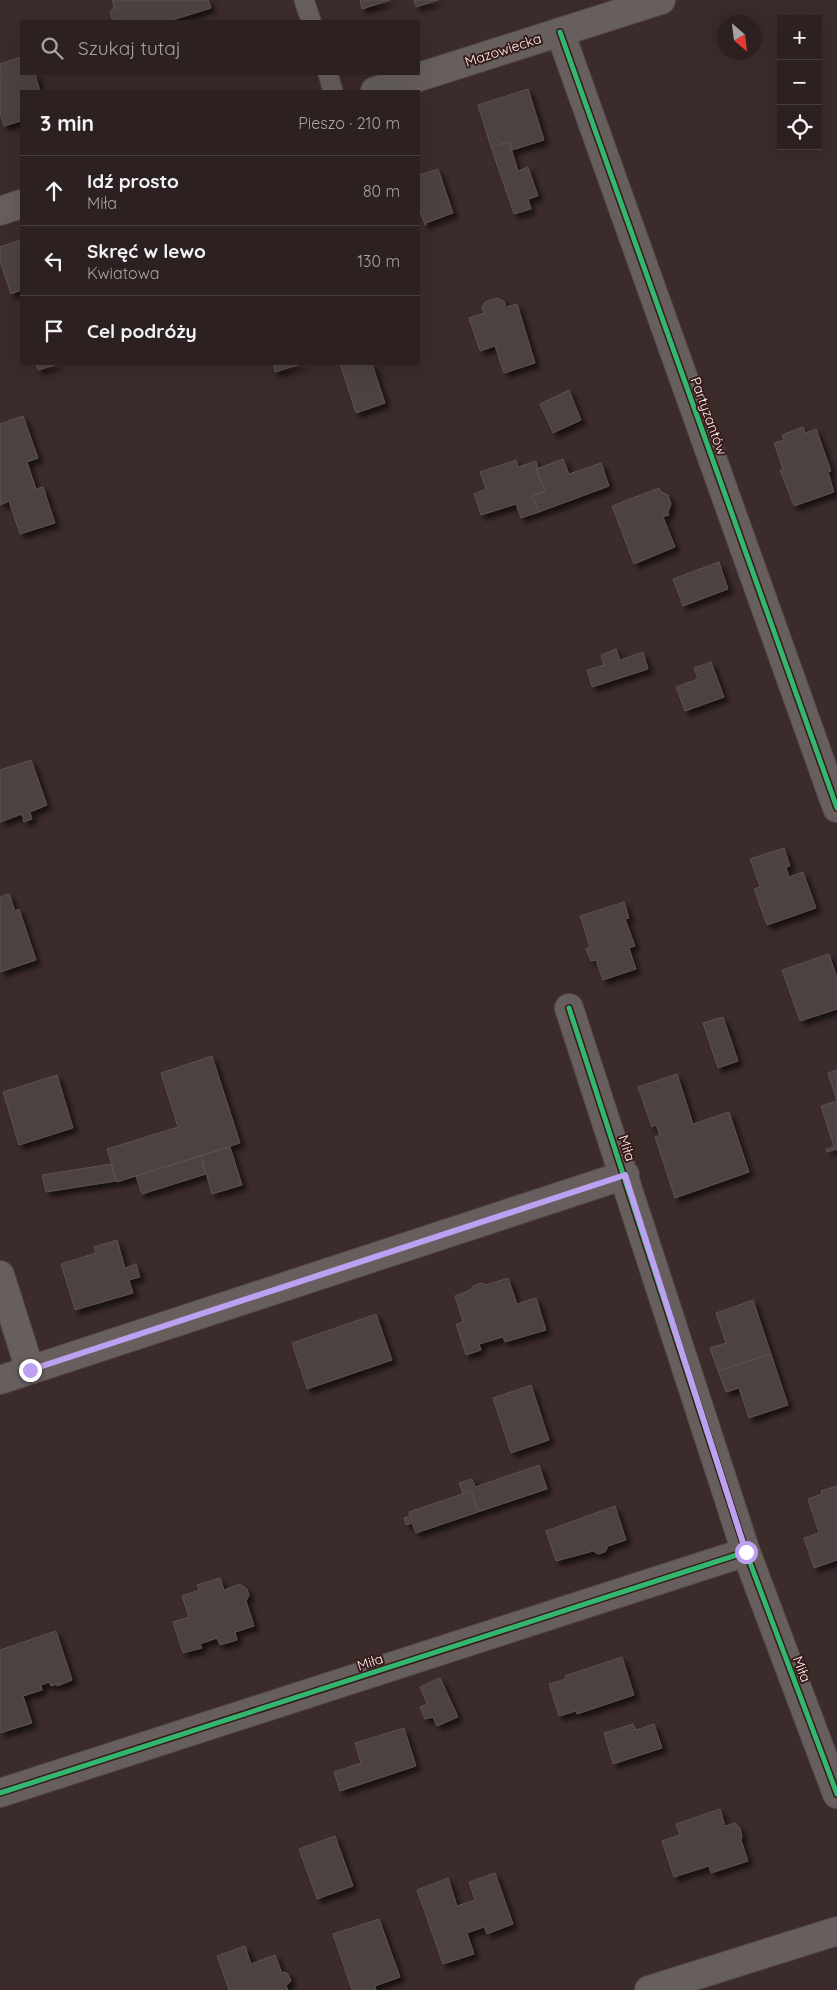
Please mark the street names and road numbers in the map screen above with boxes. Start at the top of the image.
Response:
street label: Mazowiecka [462,29,544,71]
street label: Partyzantów [687,374,732,458]
street label: Miła [614,1133,640,1163]
street label: Miła [355,1649,385,1675]
street label: Miła [789,1653,815,1685]

